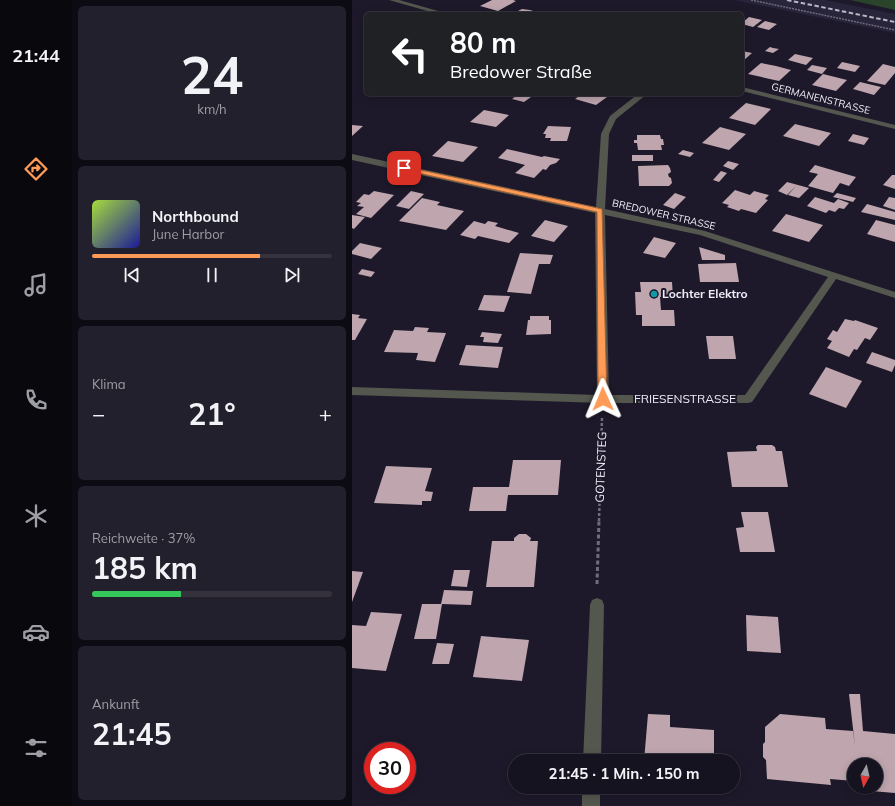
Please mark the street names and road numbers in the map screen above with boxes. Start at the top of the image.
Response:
street label: GERMANENSTRASSE [770,80,872,117]
street label: BREDOWER STRASSE [611,196,717,233]
street label: FRIESENSTRASSE [634,391,736,406]
street label: GOTENSTEG [592,431,609,503]

